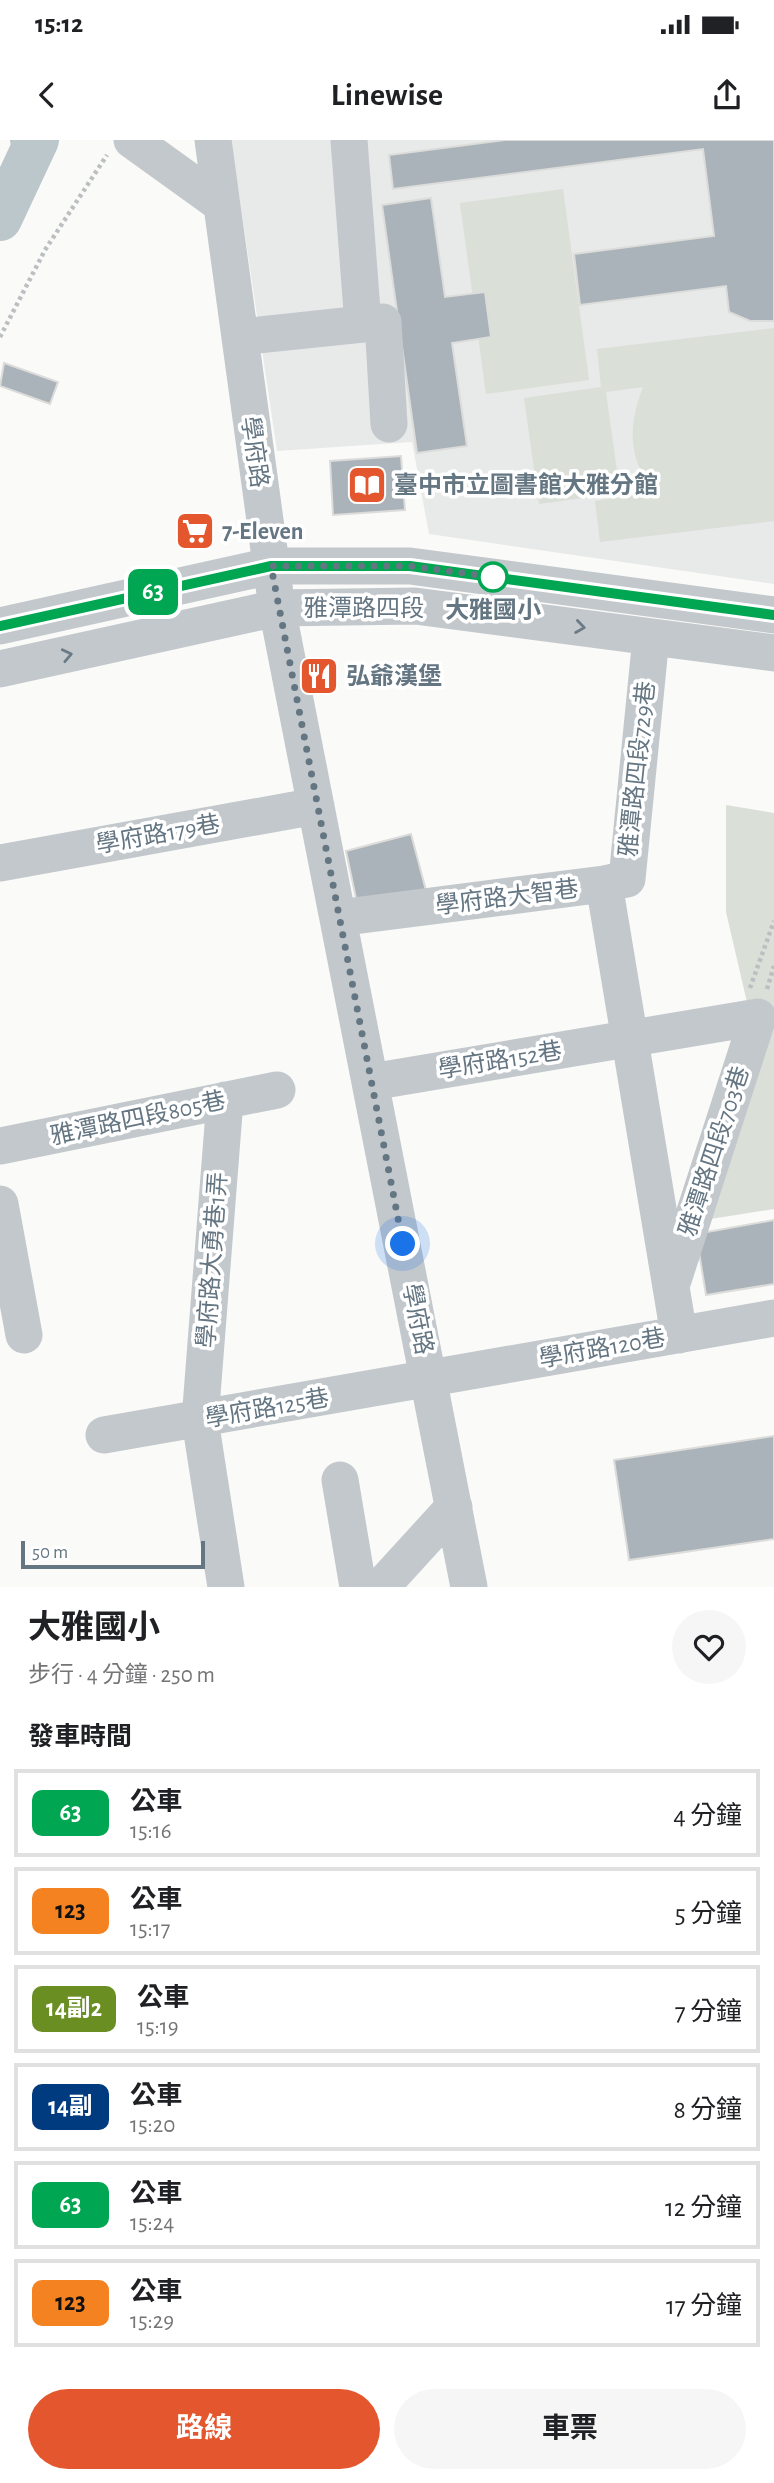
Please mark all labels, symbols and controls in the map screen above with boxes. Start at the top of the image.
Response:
text: 15:12 [35,11,83,37]
icon: back [28,76,66,114]
icon: share [708,76,746,114]
text: Linewise [331,79,443,111]
street label: 學府路 [237,415,273,489]
library icon: 臺中市立圖書館大雅分館 [346,464,388,506]
place label: 臺中市立圖書館大雅分館 [394,472,658,498]
supermarket icon: 7-Eleven [174,510,216,552]
place label: 7-Eleven [222,520,303,544]
marker: 大雅國小 [478,562,508,592]
line badge: 63 [122,569,184,615]
text: 63 [142,580,164,604]
street label: 雅潭路四段 [304,595,424,621]
place label: 大雅國小 [445,597,541,623]
one-way arrow [574,620,586,635]
one-way arrow [61,648,73,663]
restaurant icon: 弘爺漢堡 [298,655,340,697]
place label: 弘爺漢堡 [346,663,442,689]
street label: 雅潭路四段729巷 [615,680,659,858]
street label: 學府路179巷 [94,810,222,858]
street label: 學府路大智巷 [434,875,580,919]
street label: 學府路152巷 [436,1037,564,1083]
street label: 雅潭路四段703巷 [674,1063,754,1239]
street label: 雅潭路四段805巷 [48,1087,228,1149]
street label: 學府路大勇巷1弄 [193,1171,231,1349]
your location [385,1226,420,1261]
street label: 學府路 [398,1281,438,1357]
street label: 學府路120巷 [537,1324,667,1372]
street label: 學府路125巷 [203,1384,331,1432]
scale bar [21,1538,205,1570]
text: 50 m [32,1543,68,1562]
button: heart [672,1610,746,1684]
text: 大雅國小 [28,1612,160,1645]
text: 步行 · 4 分鐘 · 250 m [28,1664,215,1687]
text: 發車時間 [28,1724,132,1750]
text: 公車 [130,1789,182,1815]
text: 63 [60,1801,81,1825]
text: 4 分鐘 [673,1803,742,1829]
text: 15:16 [130,1820,172,1843]
text: 公車 [130,1887,182,1913]
text: 123 [55,1899,86,1923]
text: 5 分鐘 [675,1901,742,1927]
text: 15:17 [130,1918,170,1941]
text: 公車 [137,1985,189,2011]
text: 14副2 [46,1997,102,2021]
text: 7 分鐘 [675,1999,742,2025]
text: 15:19 [137,2016,179,2039]
text: 公車 [130,2083,182,2109]
text: 14副 [48,2095,93,2119]
text: 8 分鐘 [673,2097,742,2123]
text: 15:20 [130,2114,175,2137]
text: 公車 [130,2181,182,2207]
text: 63 [60,2193,81,2217]
text: 12 分鐘 [665,2195,742,2221]
text: 15:24 [130,2212,174,2235]
text: 公車 [130,2279,182,2305]
text: 123 [55,2291,86,2315]
text: 17 分鐘 [666,2293,742,2319]
text: 15:29 [130,2310,174,2333]
button: 路線 [28,2389,380,2469]
button: 車票 [394,2389,746,2469]

